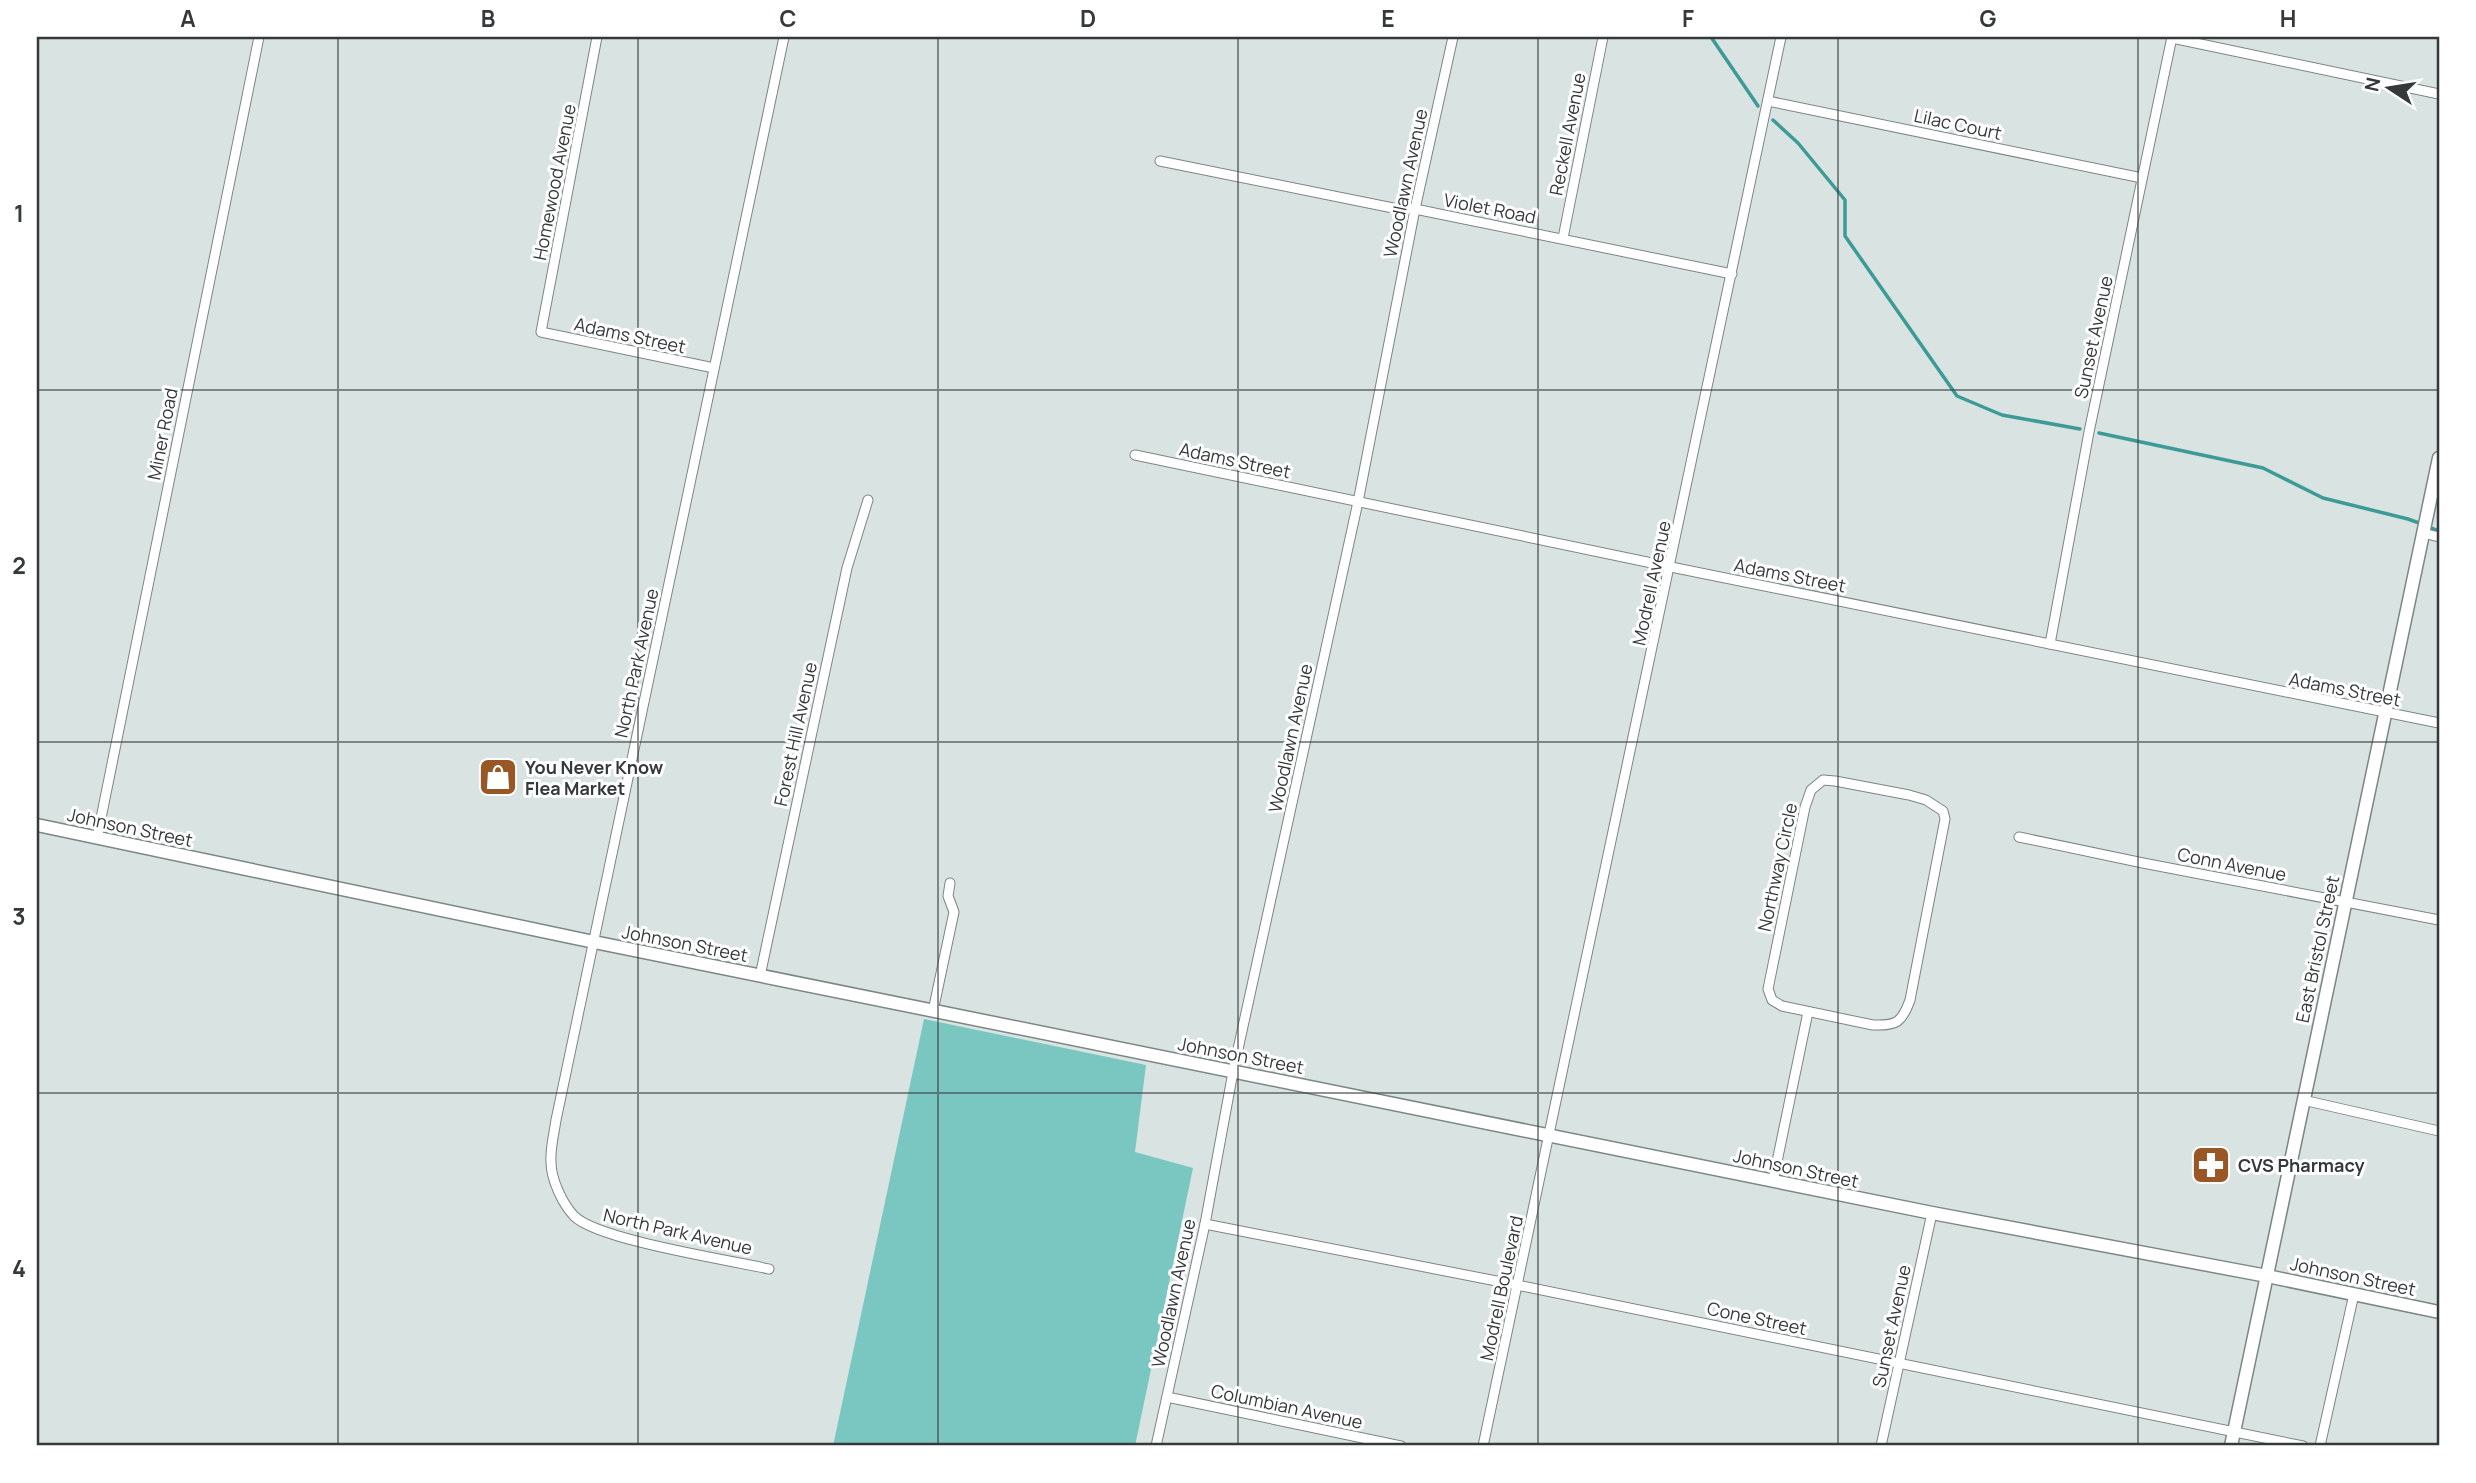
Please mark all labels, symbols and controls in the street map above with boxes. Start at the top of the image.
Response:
text: A [180,2,196,34]
text: B [481,2,495,34]
text: C [780,2,797,34]
text: D [1080,2,1096,34]
text: E [1381,2,1395,34]
text: F [1682,2,1694,34]
text: G [1980,2,1997,34]
text: H [2280,2,2296,34]
north arrow [2354,52,2424,122]
street label: Reckell Avenue [1543,70,1591,198]
text: N [2358,75,2387,94]
street label: Homewood Avenue [527,102,581,262]
street label: Lilac Court [1912,103,2004,145]
street label: Woodlawn Avenue [1378,107,1432,259]
street label: Violet Road [1442,187,1538,229]
text: 1 [14,197,24,229]
street label: Sunset Avenue [2068,273,2118,401]
street label: Adams Street [572,311,688,359]
street label: Miner Road [141,386,183,482]
street label: Adams Street [1177,436,1293,484]
street label: Modrell Avenue [1626,518,1676,648]
text: 2 [12,549,26,581]
street label: Adams Street [1732,552,1848,598]
street label: North Park Avenue [608,586,664,740]
street label: Forest Hill Avenue [768,660,822,808]
street label: Woodlawn Avenue [1263,662,1317,814]
street label: Adams Street [2287,666,2403,712]
place label: You Never Know Flea Market [525,755,664,800]
shop icon: You Never Know Flea Market [477,756,519,798]
street label: Northway Circle [1752,800,1802,934]
street label: Johnson Street [65,802,195,852]
street label: Conn Avenue [2176,842,2288,886]
street label: East Bristol Street [2290,873,2344,1025]
text: 3 [12,900,26,932]
street label: Johnson Street [620,919,750,967]
street label: Johnson Street [1176,1031,1306,1079]
street label: Johnson Street [1731,1143,1861,1193]
pharmacy icon: CVS Pharmacy [2190,1144,2232,1186]
place label: CVS Pharmacy [2238,1153,2364,1177]
street label: North Park Avenue [601,1202,755,1260]
street label: Modrell Boulevard [1474,1213,1528,1363]
street label: Woodlawn Avenue [1146,1217,1200,1369]
street label: Johnson Street [2288,1251,2418,1301]
text: 4 [12,1252,26,1284]
street label: Sunset Avenue [1866,1262,1916,1390]
street label: Cone Street [1705,1296,1809,1340]
street label: Columbian Avenue [1209,1378,1365,1434]

